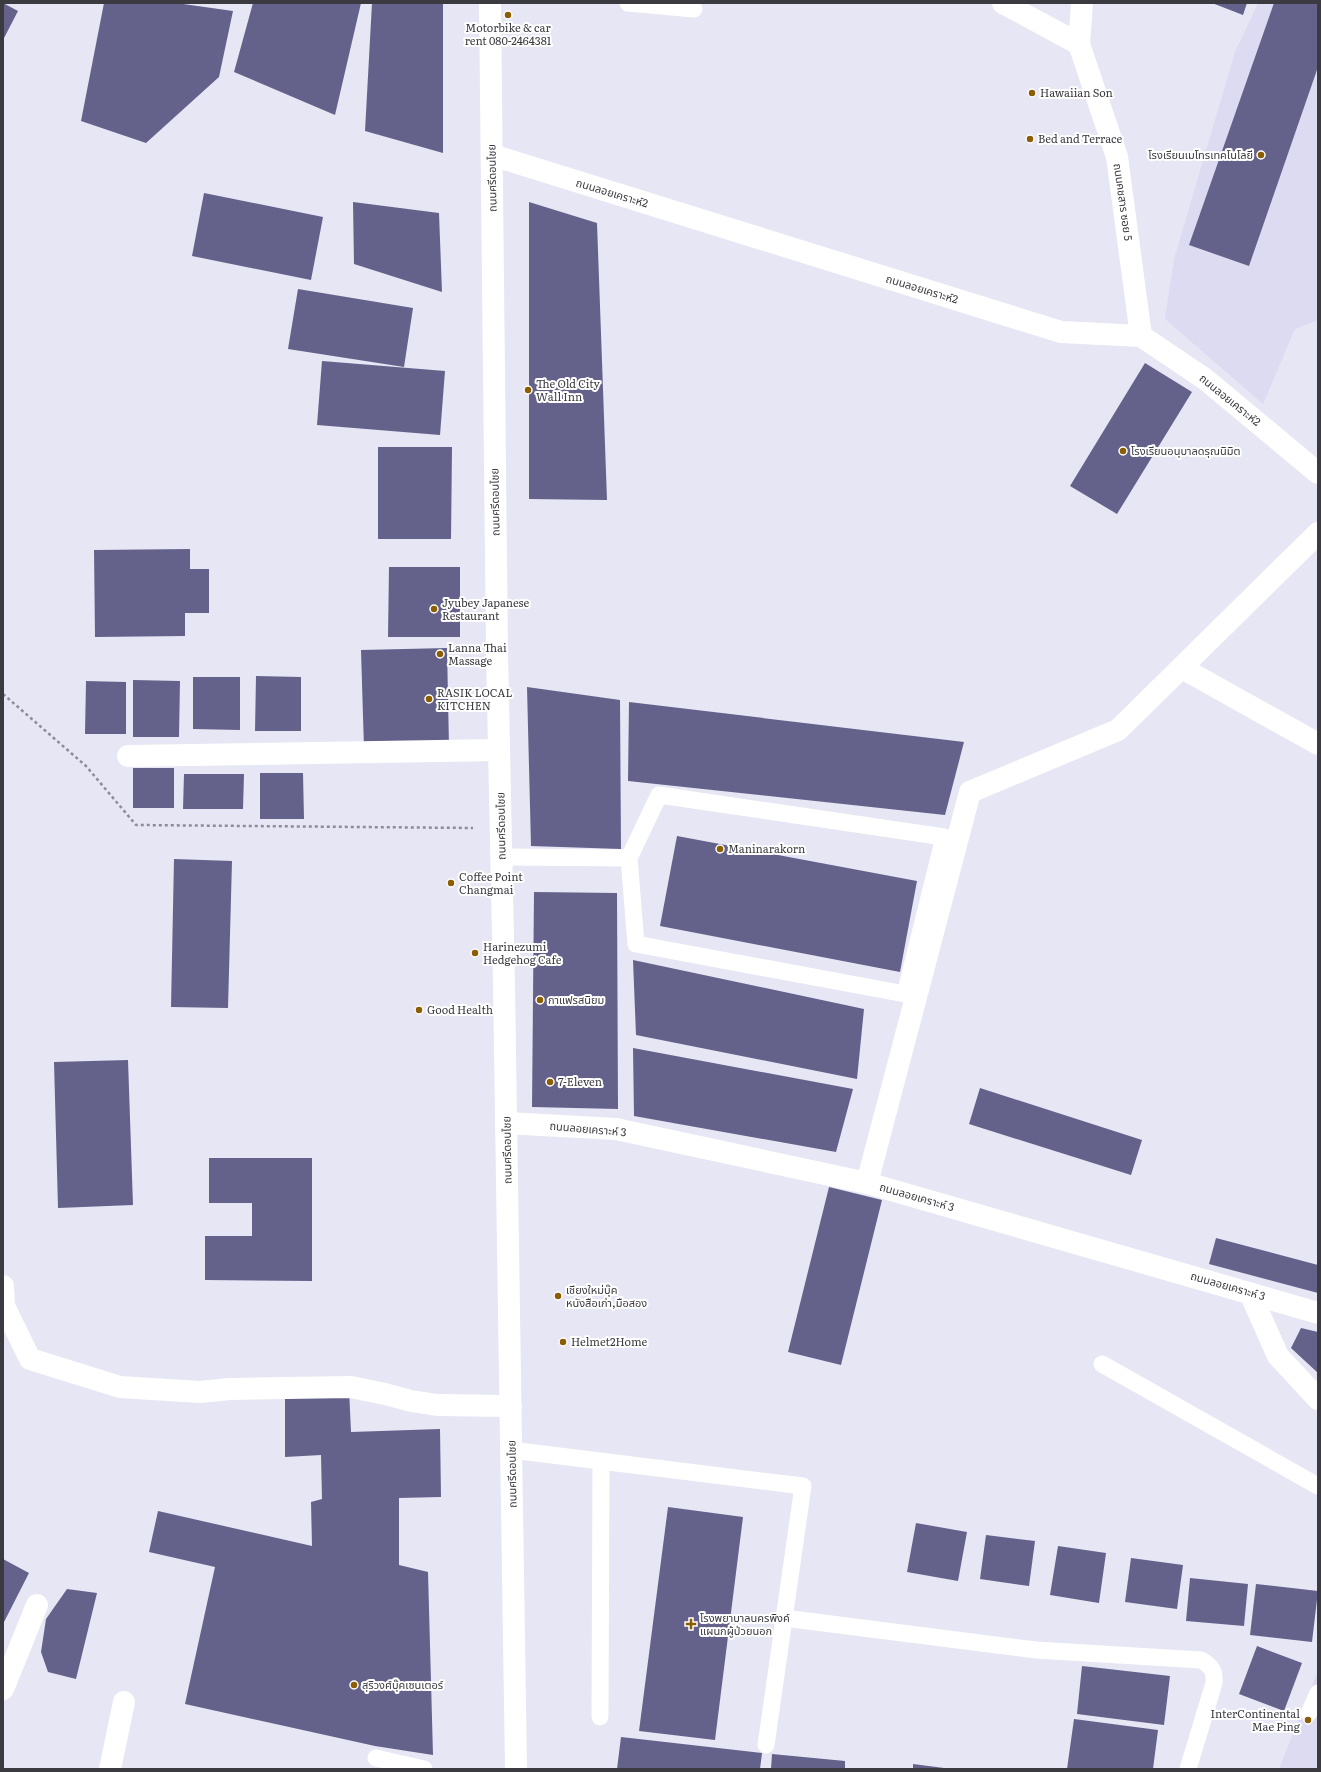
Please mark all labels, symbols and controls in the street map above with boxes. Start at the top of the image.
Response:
marker: Motorbike & car rent 080-2464381 [503,10,513,20]
place label: Motorbike & car rent 080-2464381 [465,19,552,48]
place label: Hawaiian Son [1040,84,1113,100]
marker: Hawaiian Son [1027,88,1037,98]
place label: Bed and Terrace [1038,130,1123,146]
marker: Bed and Terrace [1025,134,1035,144]
street label: ถนนศรีดอนไชย [482,144,500,212]
place label: โรงเรียนเมโทรเทคโนโลยี [1148,146,1253,162]
marker: โรงเรียนเมโทรเทคโนโลยี [1256,150,1266,160]
street label: ถนนคชสาร ซอย 5 [1111,162,1137,242]
street label: ถนนลอยเคราะห์2 [574,173,651,211]
street label: ถนนลอยเคราะห์2 [884,269,961,307]
street label: ถนนลอยเคราะห์2 [1197,369,1265,429]
place label: The Old City Wall Inn [536,375,601,404]
marker: The Old City Wall Inn [523,385,533,395]
place label: โรงเรียนอนุบาลดรุณนิมิต [1131,442,1240,458]
marker: โรงเรียนอนุบาลดรุณนิมิต [1118,446,1128,456]
street label: ถนนศรีดอนไชย [485,468,503,536]
place label: Jyubey Japanese Restaurant [442,594,530,623]
marker: Jyubey Japanese Restaurant [429,604,439,614]
place label: Lanna Thai Massage [448,639,507,668]
marker: Lanna Thai Massage [435,649,445,659]
place label: RASIK LOCAL KITCHEN [437,684,512,713]
marker: RASIK LOCAL KITCHEN [424,694,434,704]
street label: ถนนศรีดอนไชย [491,792,509,860]
place label: Maninarakorn [728,840,805,856]
marker: Maninarakorn [715,844,725,854]
place label: Coffee Point Changmai [459,868,523,897]
marker: Coffee Point Changmai [446,878,456,888]
place label: Harinezumi Hedgehog Cafe [483,938,562,967]
marker: Harinezumi Hedgehog Cafe [470,948,480,958]
place label: กาแฟรสนิยม [548,991,604,1007]
marker: กาแฟรสนิยม [535,995,545,1005]
place label: Good Health [427,1001,493,1017]
marker: Good Health [414,1005,424,1015]
place label: 7-Eleven [558,1073,602,1089]
marker: 7-Eleven [545,1077,555,1087]
street label: ถนนศรีดอนไชย [497,1116,515,1184]
street label: ถนนลอยเคราะห์ 3 [549,1117,627,1139]
street label: ถนนลอยเคราะห์ 3 [878,1178,957,1214]
street label: ถนนลอยเคราะห์ 3 [1189,1267,1268,1303]
place label: เชียงใหม่บุ๊ค หนังสือเก่า,มือสอง [566,1281,647,1310]
marker: เชียงใหม่บุ๊ค หนังสือเก่า,มือสอง [553,1291,563,1301]
place label: Helmet2Home [571,1333,648,1349]
marker: Helmet2Home [558,1337,568,1347]
street label: ถนนศรีดอนไชย [502,1440,520,1508]
place label: โรงพยาบาลนครพิงค์ แผนกผู้ป่วยนอก [700,1609,790,1638]
marker: โรงพยาบาลนครพิงค์ แผนกผู้ป่วยนอก [685,1618,697,1630]
place label: สุริวงศ์บุ๊คเซนเตอร์ [362,1676,444,1692]
marker: สุริวงศ์บุ๊คเซนเตอร์ [349,1680,359,1690]
place label: InterContinental Mae Ping [1211,1705,1301,1734]
marker: InterContinental Mae Ping [1303,1715,1313,1725]

